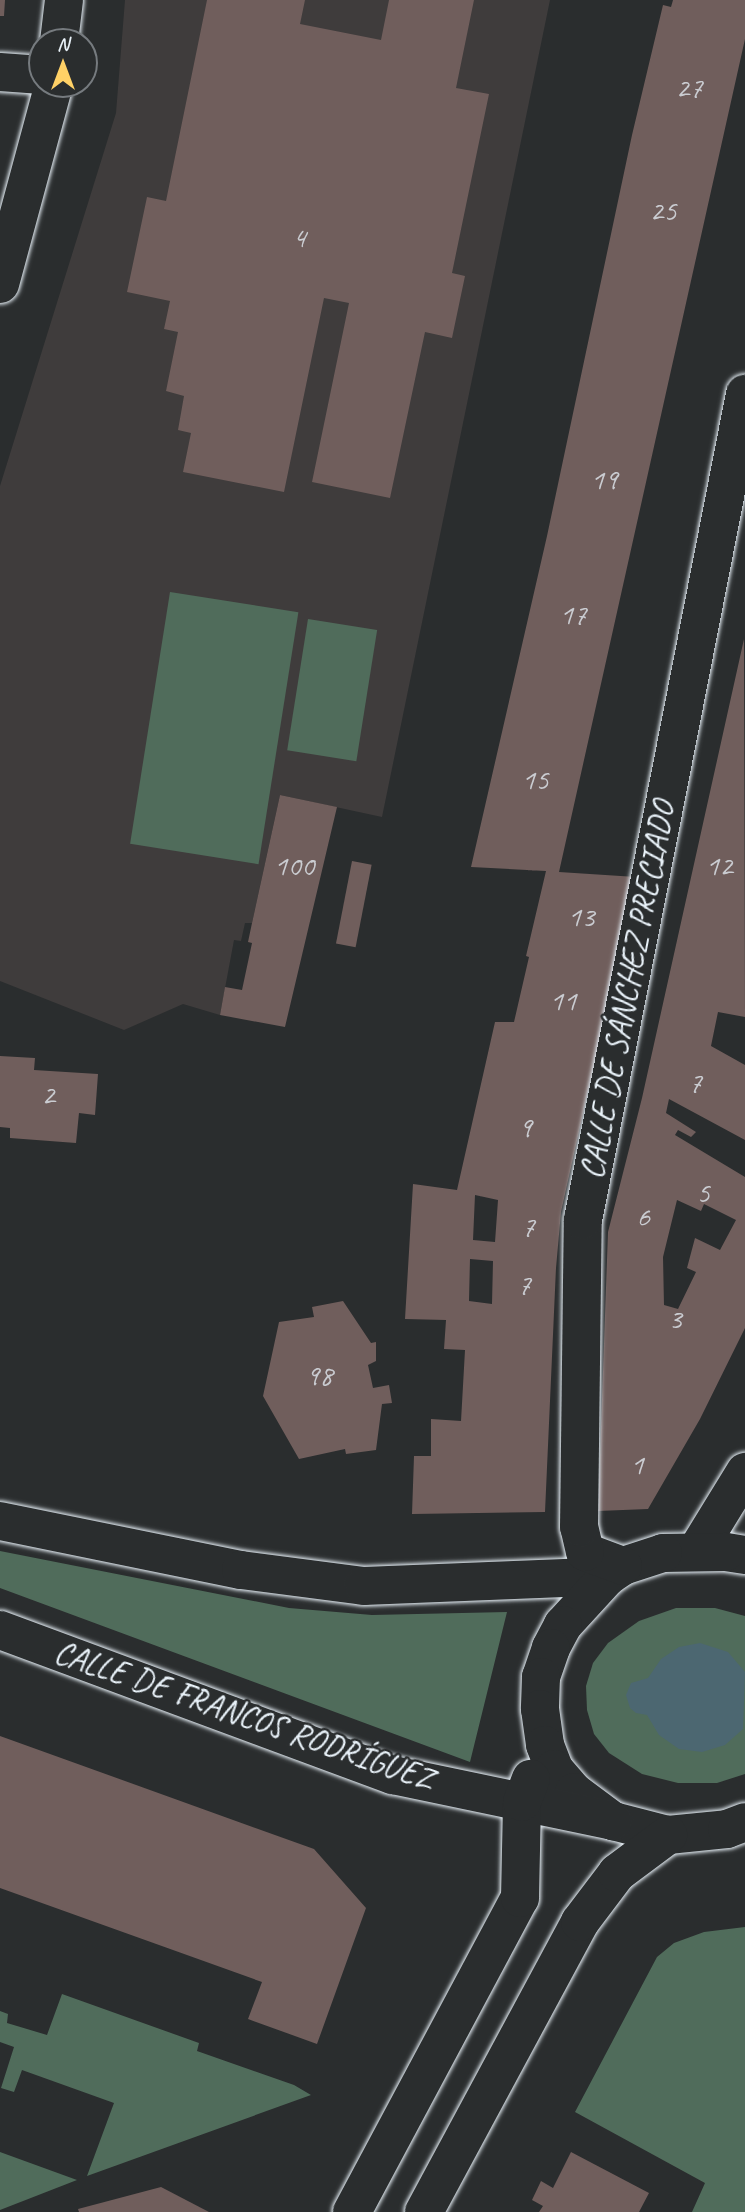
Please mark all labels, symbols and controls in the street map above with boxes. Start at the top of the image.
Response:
north arrow [28,28,98,98]
text: N [57,32,69,56]
house number: 27 [676,69,702,105]
house number: 25 [650,192,676,228]
house number: 4 [292,219,306,255]
house number: 19 [591,461,617,497]
house number: 17 [560,596,586,632]
house number: 15 [522,761,548,797]
street label: CALLE DE SÁNCHEZ PRECIADO [572,798,684,1182]
house number: 100 [274,847,314,883]
house number: 12 [706,847,732,883]
house number: 13 [568,898,594,934]
house number: 11 [550,982,576,1018]
house number: 7 [688,1064,702,1100]
house number: 2 [41,1076,55,1112]
house number: 9 [518,1109,532,1145]
house number: 5 [696,1174,710,1210]
house number: 6 [636,1198,650,1234]
house number: 7 [521,1208,535,1244]
house number: 7 [517,1266,531,1302]
house number: 3 [668,1300,682,1336]
house number: 98 [306,1357,332,1393]
house number: 1 [630,1446,644,1482]
street label: CALLE DE FRANCOS RODRÍGUEZ [50,1633,438,1799]

